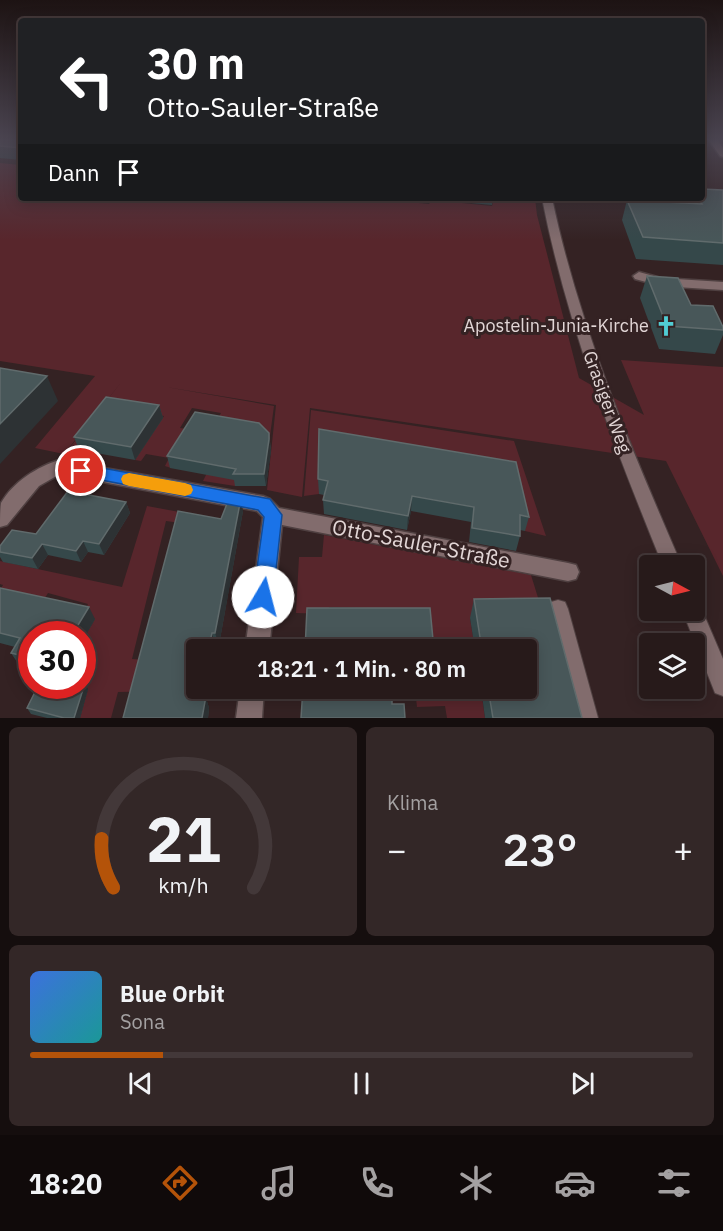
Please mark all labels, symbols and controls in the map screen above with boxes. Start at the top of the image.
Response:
text: 30 m [147,36,245,91]
icon: left [48,42,126,120]
text: Otto-Sauler-Straße [147,89,379,124]
icon: arrive [112,156,145,189]
text: Dann [48,158,100,187]
place label: Apostelin-Junia-Kirche [463,314,649,337]
church icon: Apostelin-Junia-Kirche [654,314,678,338]
street label: Grasiger Weg [578,348,637,457]
pin [55,445,106,496]
icon: arrive [64,454,97,487]
street label: Otto-Sauler-Straße [330,512,512,574]
north arrow [639,555,705,621]
map controls [639,555,705,699]
position arrow [231,565,295,629]
speed limit sign: 30 [18,621,96,699]
button: layers [639,633,705,699]
text: 18:21 · 1 Min. · 80 m [257,654,466,683]
text: Klima [387,789,438,816]
text: 21 [146,798,220,879]
text: 23° [502,820,578,878]
text: − [387,828,407,871]
text: + [673,828,693,871]
text: km/h [158,872,208,900]
text: Blue Orbit [120,979,225,1008]
text: Sona [120,1008,165,1035]
icon: previous [124,1067,157,1100]
icon: pause [345,1067,378,1100]
icon: next [566,1067,599,1100]
icon: directions [159,1162,201,1204]
icon: music [258,1162,300,1204]
icon: phone [356,1162,398,1204]
icon: climate [455,1162,497,1204]
icon: car [554,1162,596,1204]
icon: filters [653,1162,695,1204]
text: 18:20 [28,1166,102,1201]

